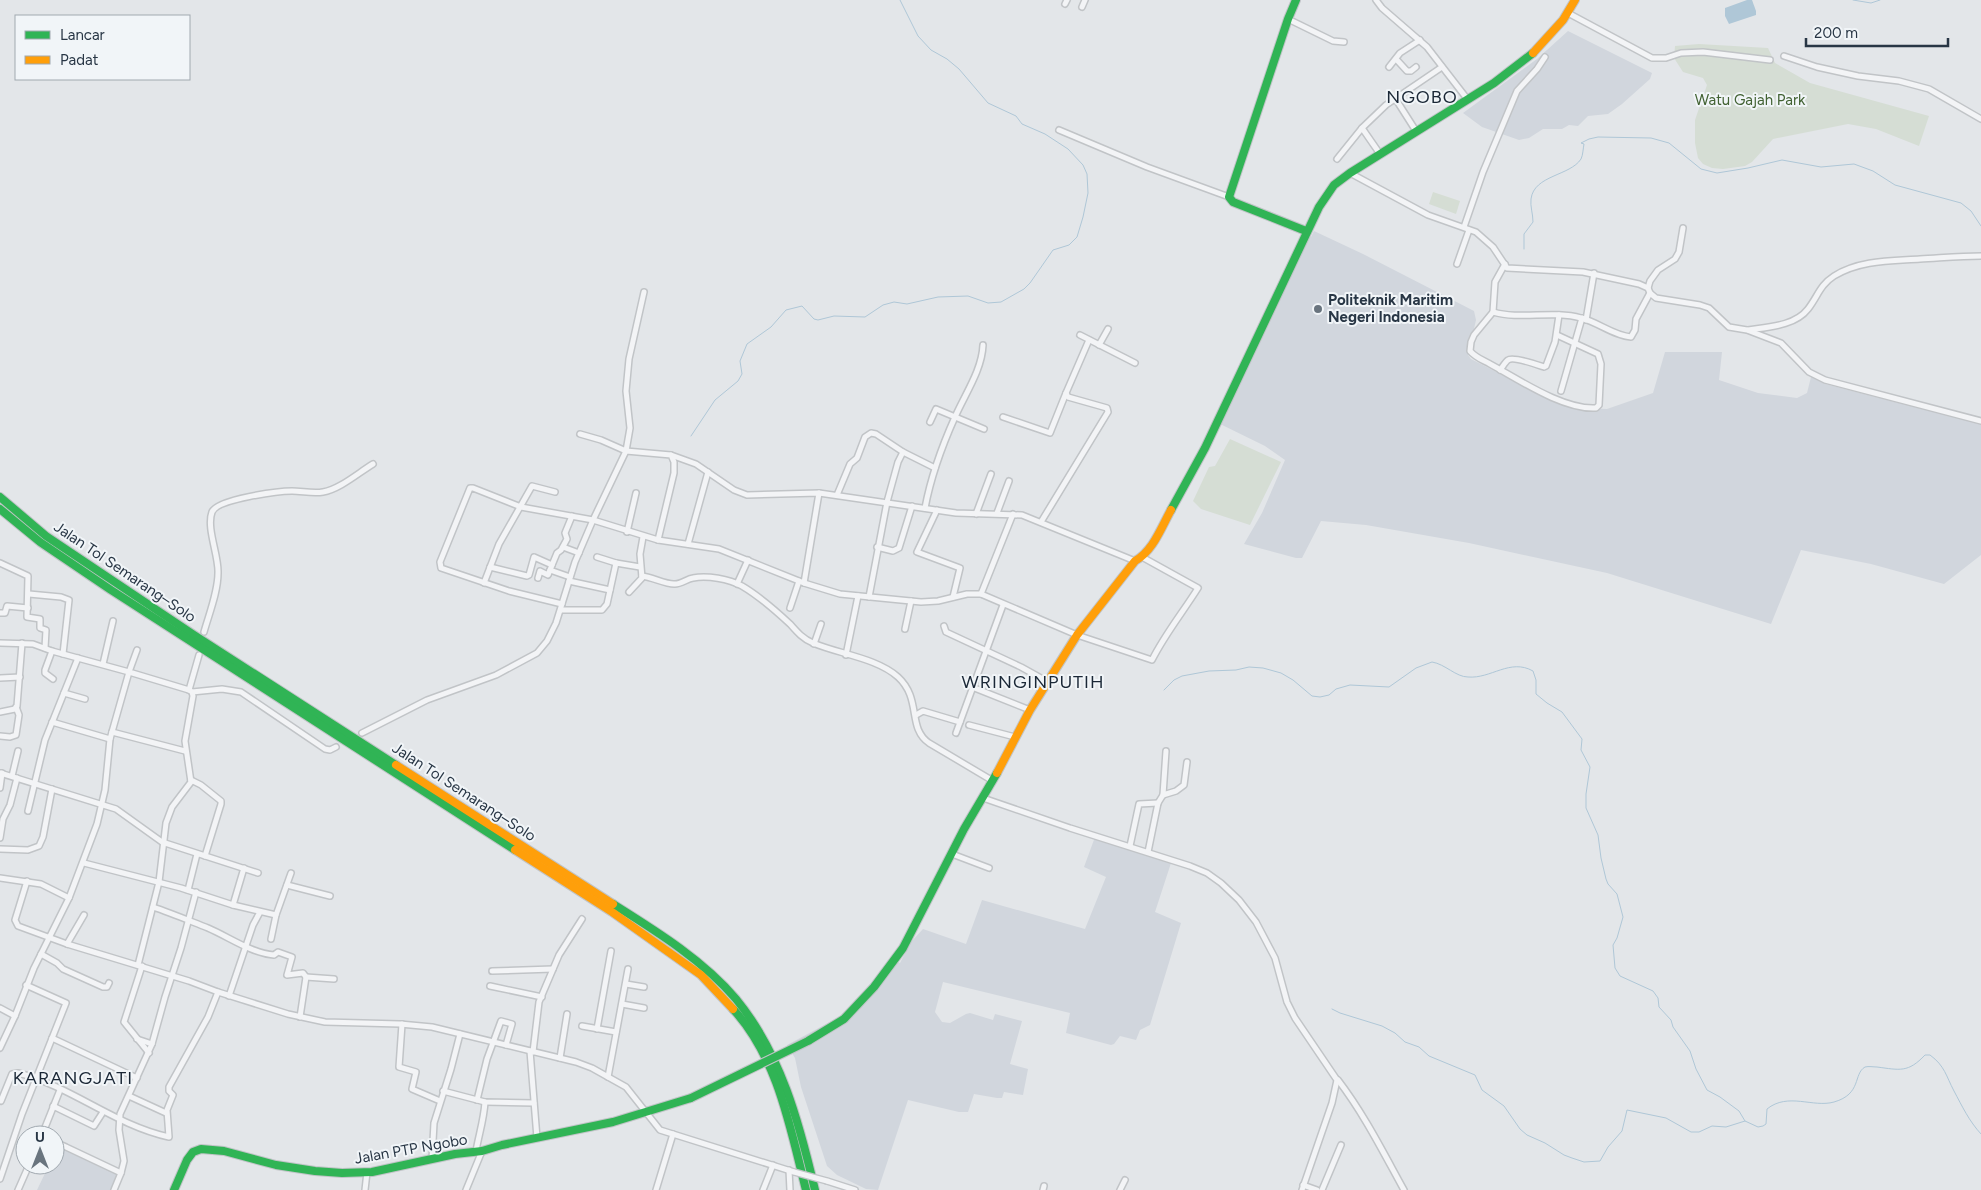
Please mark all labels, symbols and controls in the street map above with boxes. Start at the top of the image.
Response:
legend [15,15,190,80]
scale bar [1806,15,1948,47]
text: 200 m [1814,24,1858,42]
text: Lancar [60,26,105,44]
text: Padat [60,51,99,69]
district label: NGOBO [1386,86,1458,108]
park label: Watu Gajah Park [1695,91,1806,109]
place label: Politeknik Maritim Negeri Indonesia [1328,291,1453,326]
marker: Politeknik Maritim Negeri Indonesia [1312,303,1324,315]
street label: Jalan Tol Semarang–Solo [51,518,200,626]
district label: WRINGINPUTIH [962,671,1104,693]
street label: Jalan Tol Semarang–Solo [389,739,539,845]
district label: KARANGJATI [13,1067,133,1089]
north arrow [15,1125,65,1175]
text: U [35,1129,45,1146]
street label: Jalan PTP Ngobo [353,1130,469,1168]

